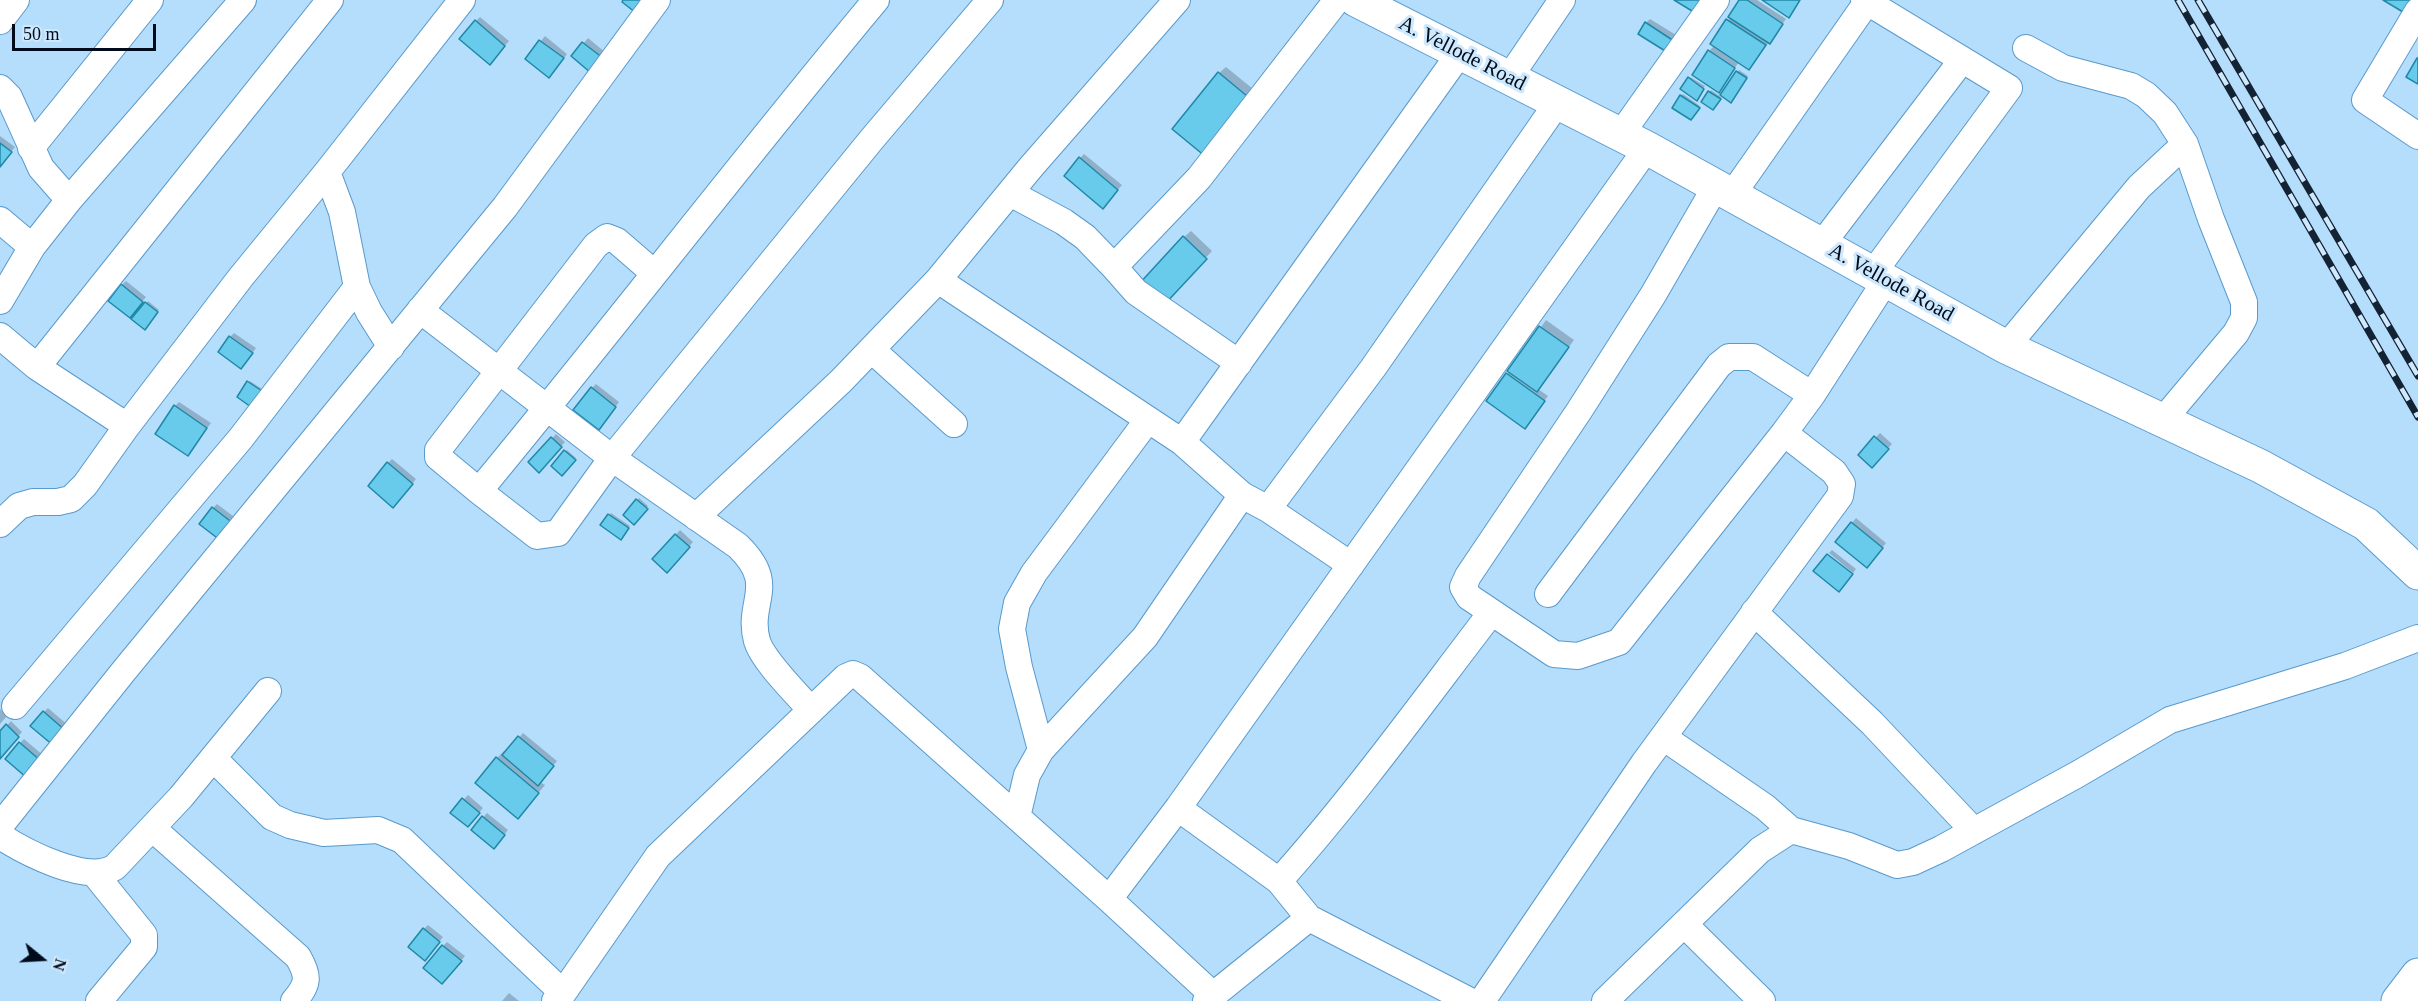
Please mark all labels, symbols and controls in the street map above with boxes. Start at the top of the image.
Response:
street label: A. Vellode Road [1394,11,1530,97]
scale bar [15,12,159,50]
text: 50 m [23,24,60,44]
street label: A. Vellode Road [1824,238,1958,328]
north arrow [12,929,72,989]
text: N [50,957,69,973]

